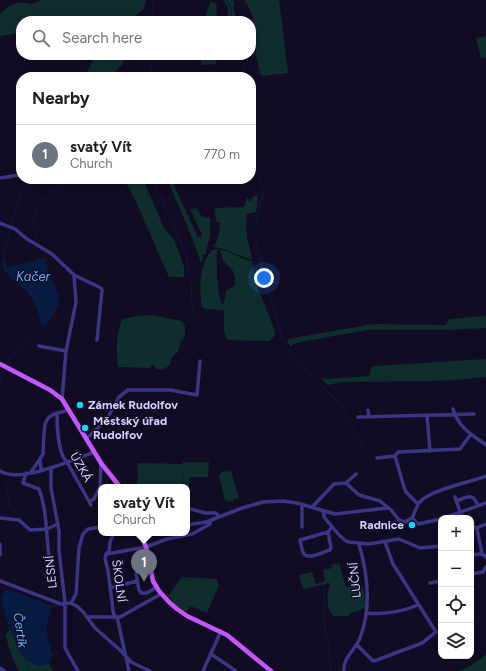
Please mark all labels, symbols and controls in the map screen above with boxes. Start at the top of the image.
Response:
search box [16,16,256,60]
icon: search [30,27,52,49]
text: Search here [62,29,142,47]
text: Nearby [32,88,90,108]
text: svatý Vít [70,138,132,156]
text: 1 [42,147,48,162]
text: 770 m [203,147,240,162]
text: Church [70,156,113,171]
your location [254,268,274,288]
water label: Kačer [16,269,51,284]
place label: Zámek Rudolfov [88,398,178,412]
marker: Zámek Rudolfov [75,400,85,410]
place label: Městský úřad Rudolfov [93,414,167,442]
marker: Městský úřad Rudolfov [80,423,90,433]
street label: ÚZKÁ [67,450,95,484]
popup [98,484,190,536]
text: svatý Vít [113,494,175,512]
text: Church [113,512,156,527]
map controls [438,515,474,659]
button: + [438,515,474,551]
place label: Radnice [360,518,404,532]
marker: Radnice [407,520,417,530]
pin: 1 [131,549,157,582]
button: − [438,551,474,587]
street label: LESNÍ [42,554,60,589]
street label: ŠKOLNÍ [109,559,129,604]
street label: LUČNÍ [346,561,364,599]
button: locate [438,587,474,623]
water label: Čertík [11,612,30,649]
button: layers [438,623,474,659]

